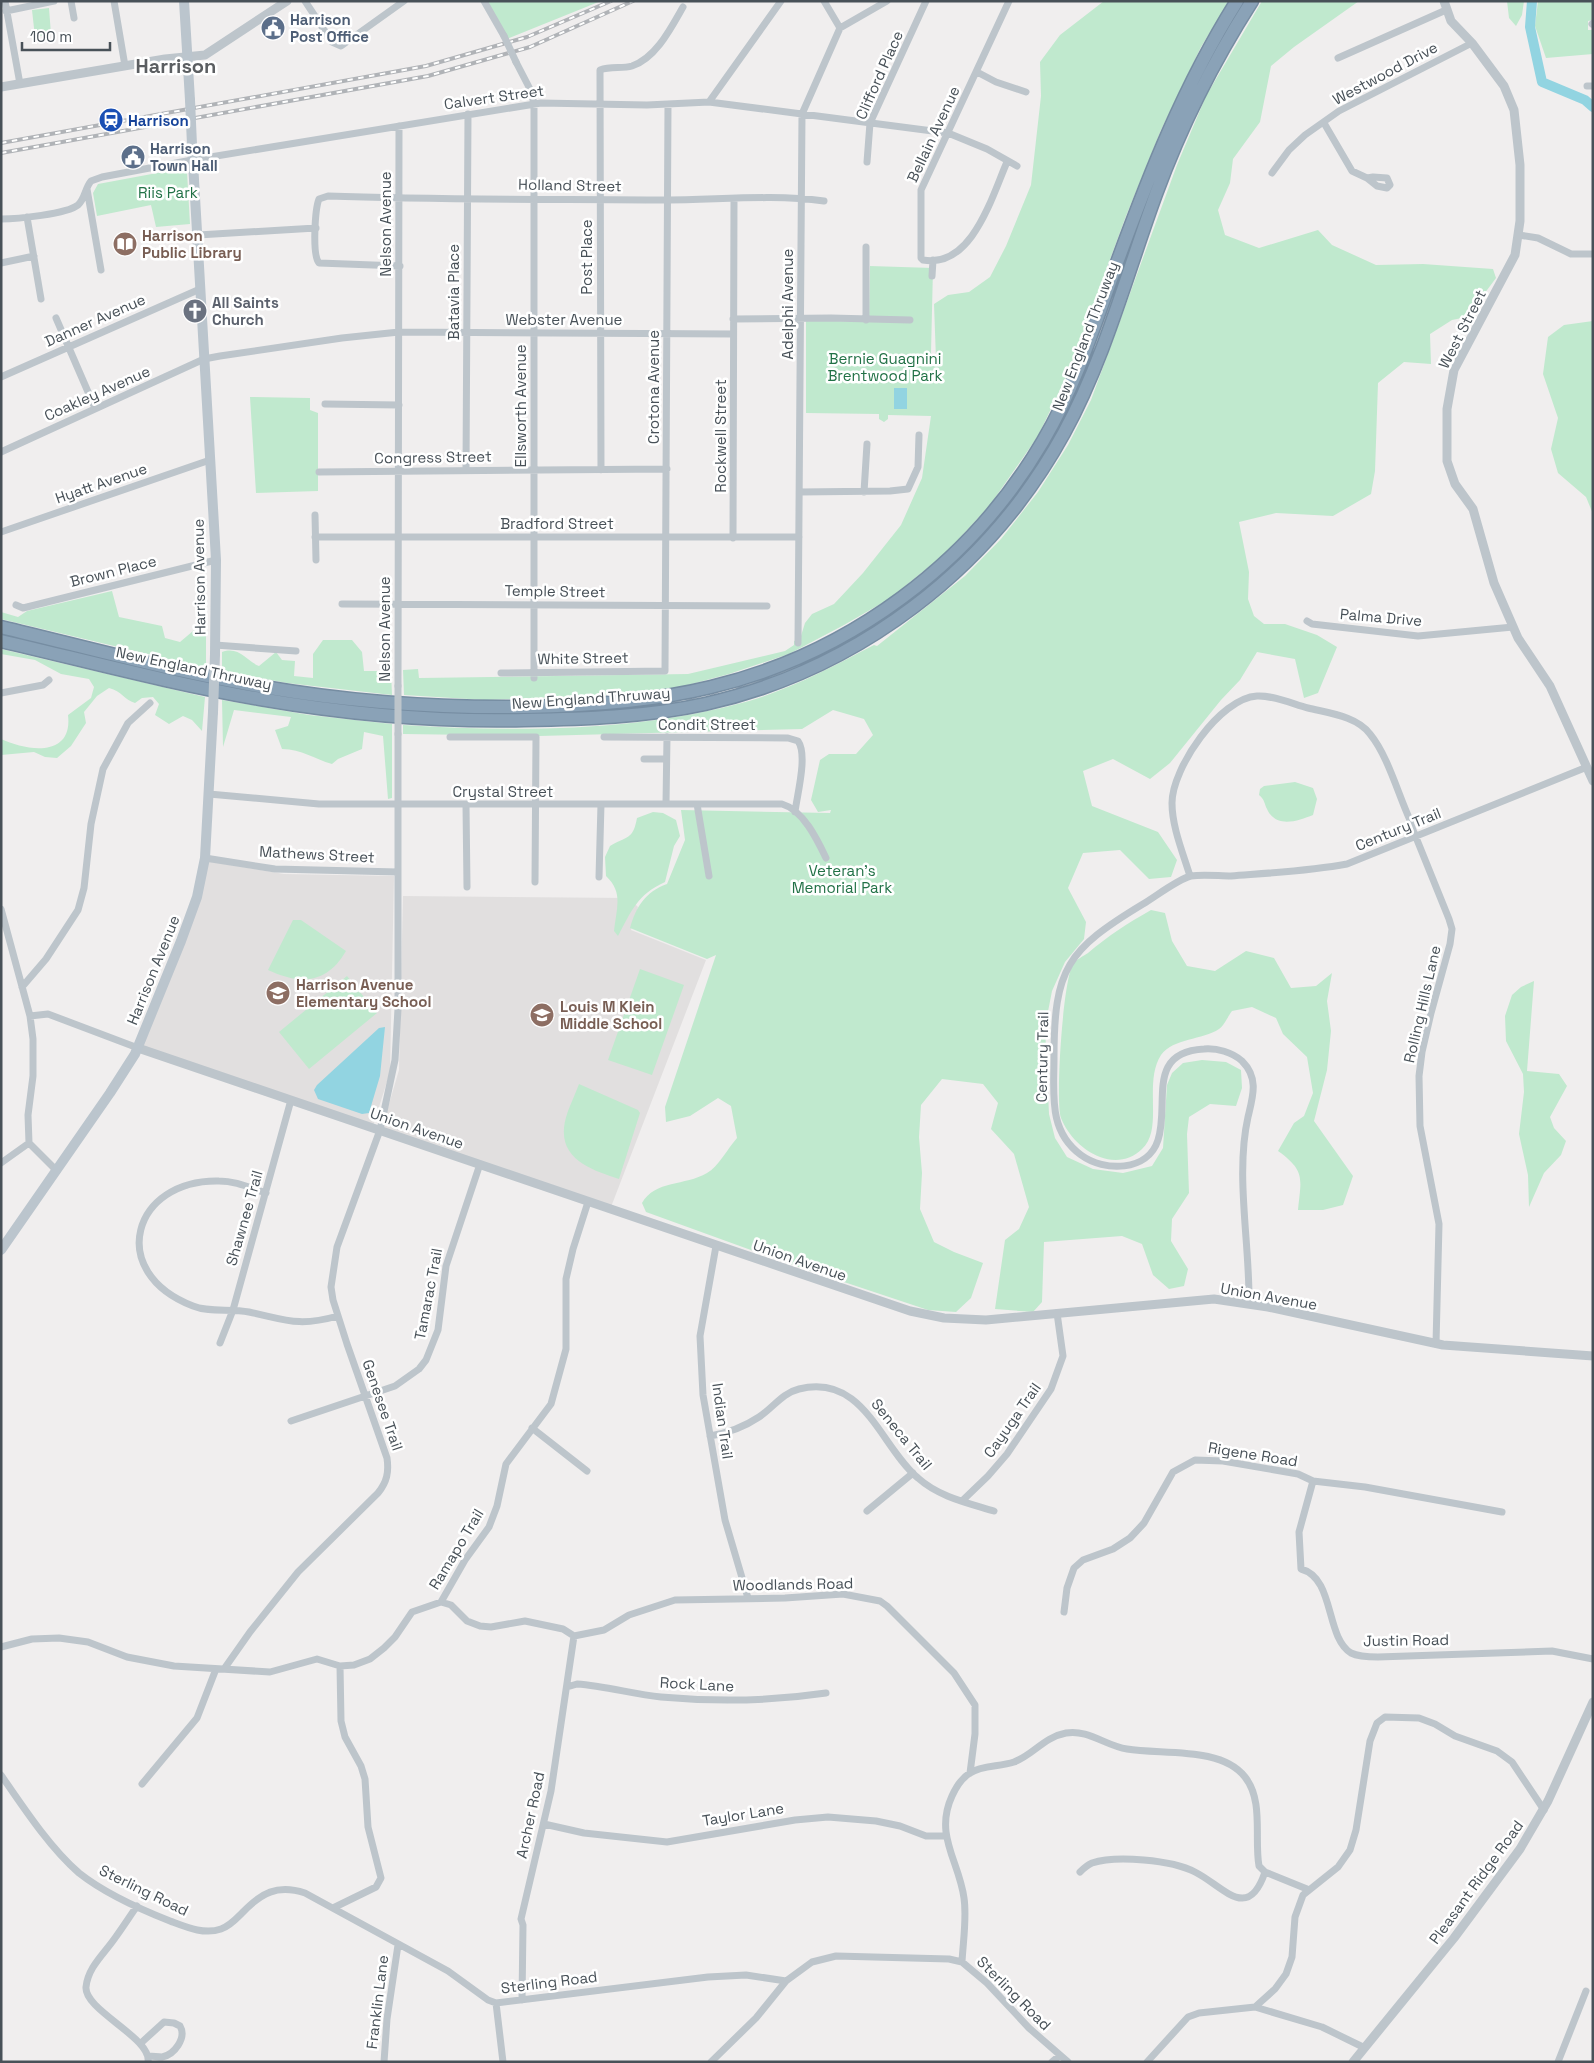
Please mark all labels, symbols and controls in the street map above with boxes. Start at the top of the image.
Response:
place label: Harrison Post Office [290,10,369,46]
public building icon: Harrison Post Office [260,15,286,41]
scale bar [22,20,110,52]
text: 100 m [30,27,72,46]
street label: Clifford Place [851,28,907,122]
street label: Westwood Drive [1329,37,1441,109]
district label: Harrison [136,53,216,79]
street label: Calvert Street [443,81,545,113]
street label: Bellain Avenue [902,83,964,185]
station icon: Harrison [98,107,124,133]
place label: Harrison [128,111,189,130]
place label: Harrison Town Hall [150,139,218,175]
public building icon: Harrison Town Hall [120,144,146,170]
street label: Nelson Avenue [376,171,395,277]
street label: Holland Street [518,175,622,195]
park label: Riis Park [138,183,198,202]
street label: Post Place [577,219,596,295]
place label: Harrison Public Library [142,226,242,262]
library icon: Harrison Public Library [112,231,138,257]
street label: Batavia Place [444,244,463,340]
street label: Adelphi Avenue [778,248,797,359]
street label: New England Thruway [1048,258,1122,414]
street label: West Street [1434,286,1490,372]
street label: Danner Avenue [42,289,148,351]
place label: All Saints Church [212,293,279,329]
church icon: All Saints Church [182,298,208,324]
street label: Webster Avenue [506,310,623,329]
street label: Crotona Avenue [644,330,663,444]
street label: Ellsworth Avenue [511,344,530,468]
park label: Bernie Guagnini Brentwood Park [827,349,943,385]
street label: Coakley Avenue [41,361,153,425]
street label: Rockwell Street [711,379,730,493]
street label: Congress Street [374,446,492,468]
street label: Hyatt Avenue [53,458,150,508]
street label: Bradford Street [500,514,614,533]
street label: Harrison Avenue [188,518,210,635]
street label: Brown Place [68,551,158,591]
street label: Nelson Avenue [375,576,394,682]
street label: Temple Street [504,581,606,601]
street label: Palma Drive [1339,604,1423,630]
street label: New England Thruway [114,642,274,694]
street label: White Street [537,648,629,668]
street label: New England Thruway [511,683,671,713]
street label: Condit Street [658,715,756,734]
street label: Crystal Street [452,782,554,801]
street label: Century Trail [1352,803,1444,855]
street label: Mathews Street [259,841,375,867]
park label: Veteran's Memorial Park [792,861,892,897]
street label: Harrison Avenue [122,912,184,1028]
street label: Rolling Hills Lane [1399,943,1445,1065]
place label: Harrison Avenue Elementary School [296,975,431,1011]
school or university icon: Harrison Avenue Elementary School [265,980,291,1006]
place label: Louis M Klein Middle School [560,997,662,1033]
school or university icon: Louis M Klein Middle School [529,1002,555,1028]
street label: Century Trail [1032,1011,1052,1103]
street label: Union Avenue [368,1103,467,1153]
street label: Shawnee Trail [221,1168,267,1268]
street label: Union Avenue [751,1235,850,1285]
street label: Tamarac Trail [410,1247,446,1341]
street label: Union Avenue [1219,1278,1319,1314]
street label: Genesee Trail [359,1357,407,1453]
street label: Cayuga Trail [979,1379,1045,1461]
street label: Indian Trail [708,1382,738,1460]
street label: Seneca Trail [867,1394,937,1474]
street label: Rigene Road [1207,1438,1299,1470]
street label: Ramapo Trail [424,1505,488,1593]
street label: Woodlands Road [732,1573,854,1595]
street label: Justin Road [1363,1630,1449,1650]
street label: Rock Lane [659,1673,735,1695]
street label: Archer Road [512,1770,548,1860]
street label: Taylor Lane [701,1798,785,1830]
street label: Pleasant Ridge Road [1425,1816,1527,1948]
street label: Sterling Road [96,1860,192,1920]
street label: Sterling Road [973,1952,1055,2034]
street label: Franklin Lane [362,1954,392,2050]
street label: Sterling Road [500,1967,598,1997]

